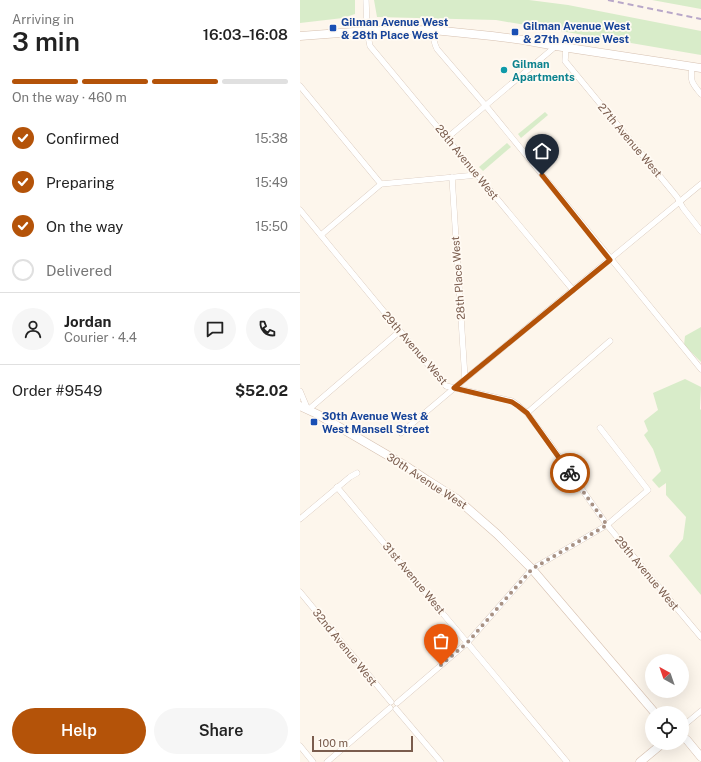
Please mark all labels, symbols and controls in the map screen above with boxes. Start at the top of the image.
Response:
text: Arriving in [12,12,74,27]
place label: Gilman Avenue West & 28th Place West [341,16,449,41]
place label: Gilman Avenue West & 27th Avenue West [523,20,631,45]
marker: Gilman Avenue West & 28th Place West [328,23,338,33]
text: 3 min [12,26,80,57]
text: 16:03–16:08 [203,26,288,43]
marker: Gilman Avenue West & 27th Avenue West [510,27,520,37]
place label: Gilman Apartments [512,58,575,83]
marker: Gilman Apartments [499,65,509,75]
text: On the way · 460 m [12,90,127,105]
street label: 27th Avenue West [596,101,664,179]
street label: 28th Avenue West [433,122,501,202]
icon: check [12,127,34,149]
text: Confirmed [46,130,119,147]
text: 15:38 [255,131,288,146]
pin [525,134,559,175]
icon: home [531,140,553,162]
icon: check [12,171,34,193]
text: Preparing [46,174,115,191]
text: 15:49 [255,175,288,190]
icon: check [12,215,34,237]
text: On the way [46,218,123,235]
text: 15:50 [255,219,288,234]
street label: 28th Place West [449,236,467,320]
text: Delivered [46,262,112,279]
button: person [12,308,54,350]
button: chat [194,308,236,350]
button: phone [246,308,288,350]
street label: 29th Avenue West [380,309,450,387]
text: Jordan [64,313,111,330]
text: Courier · 4.4 [64,330,137,345]
text: Order #9549 [12,382,102,399]
text: $52.02 [235,382,288,399]
place label: 30th Avenue West & West Mansell Street [322,410,430,435]
marker: 30th Avenue West & West Mansell Street [309,417,319,427]
street label: 30th Avenue West [385,451,469,511]
courier [550,453,590,493]
icon: bike [559,462,581,484]
street label: 29th Avenue West [613,534,681,612]
street label: 31st Avenue West [381,540,447,616]
street label: 32nd Avenue West [310,606,380,688]
pin [424,624,458,665]
icon: bag [430,630,452,652]
north arrow [645,654,689,698]
map controls [645,654,689,750]
button: locate [645,706,689,750]
button: Help [12,708,146,754]
button: Share [154,708,288,754]
scale bar [312,734,413,753]
text: 100 m [318,737,348,749]

